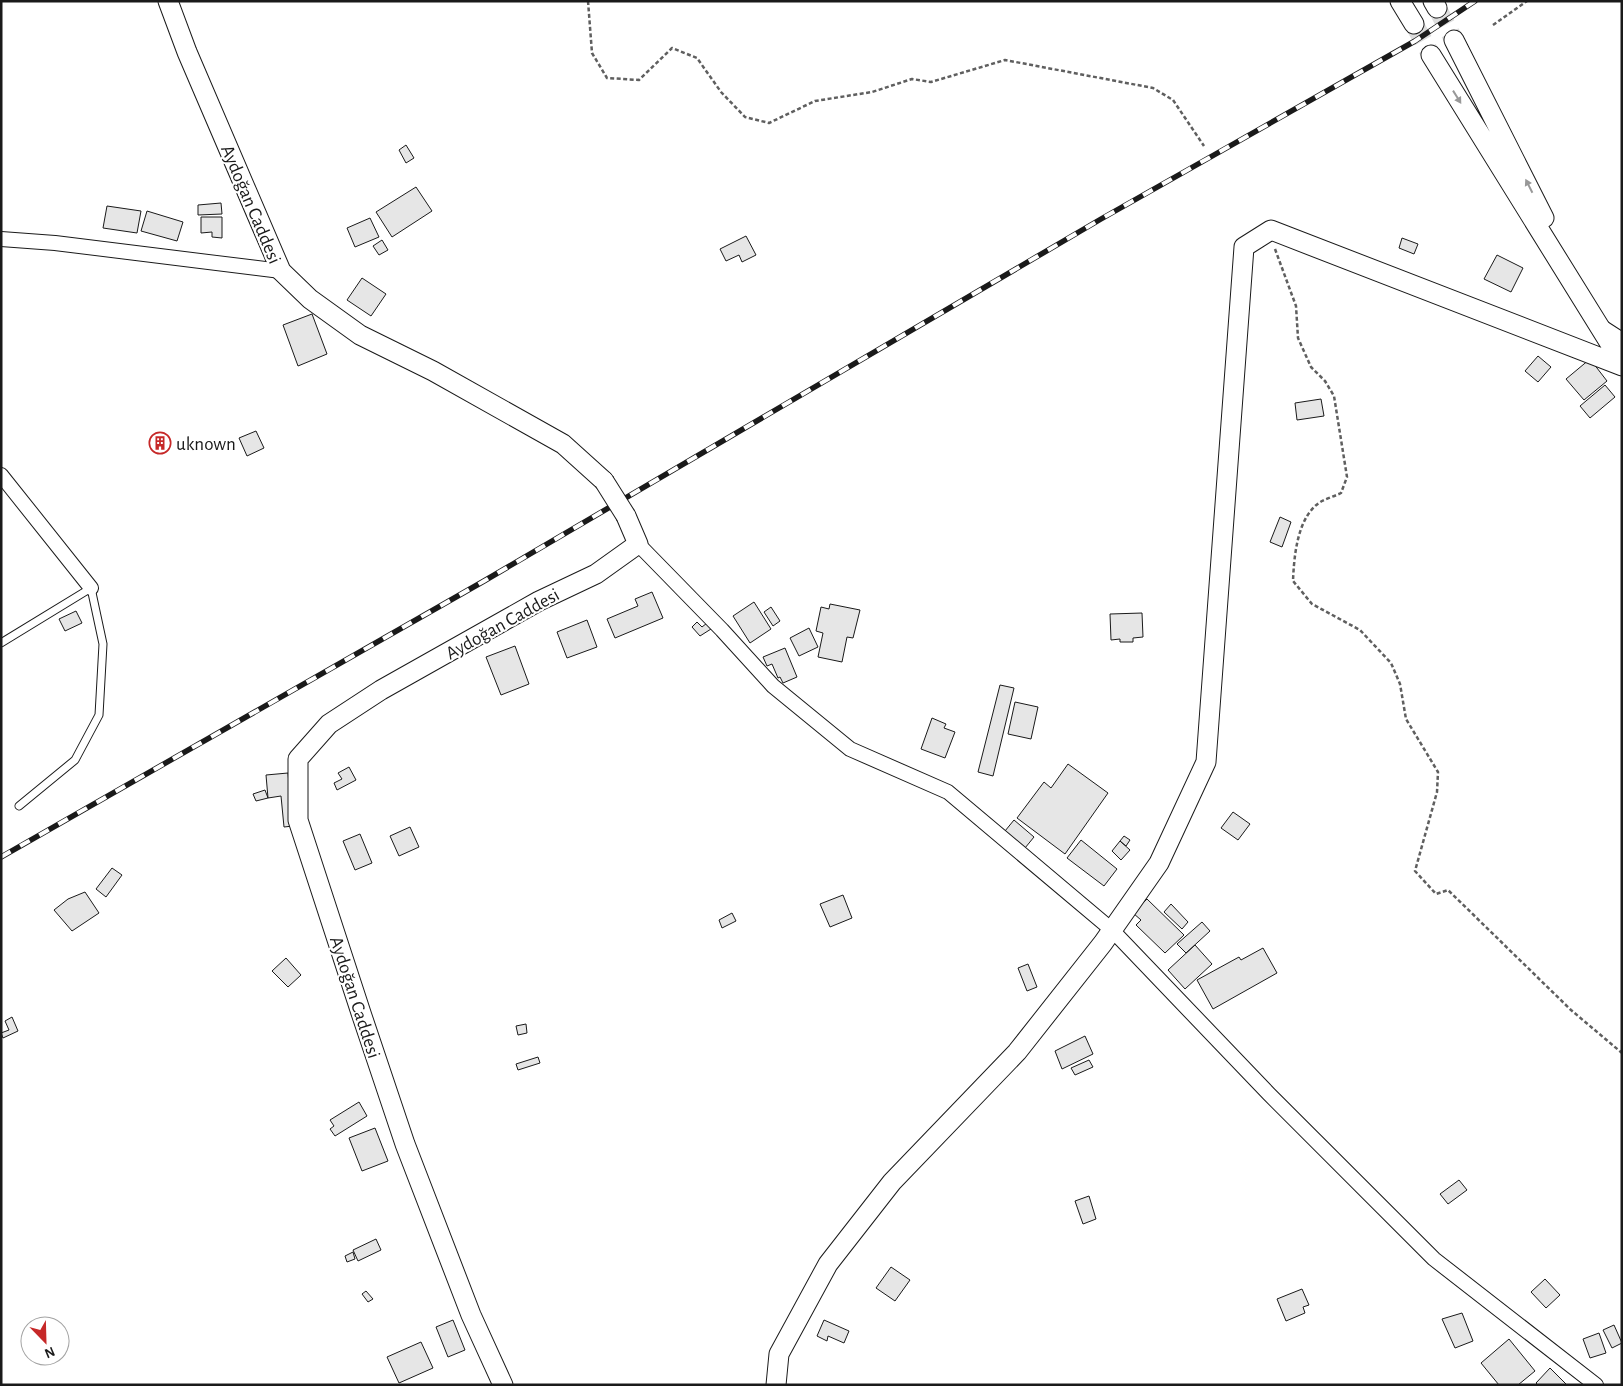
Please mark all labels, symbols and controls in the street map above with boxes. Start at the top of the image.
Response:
one-way arrow [1452,90,1461,103]
street label: Aydoğan Caddesi [217,142,284,267]
one-way arrow [1525,179,1533,193]
building icon: uknown [148,431,172,455]
place label: uknown [176,435,236,454]
street label: Aydoğan Caddesi [443,585,563,663]
street label: Aydoğan Caddesi [326,934,383,1061]
north arrow [20,1316,70,1366]
text: N [42,1344,57,1360]

